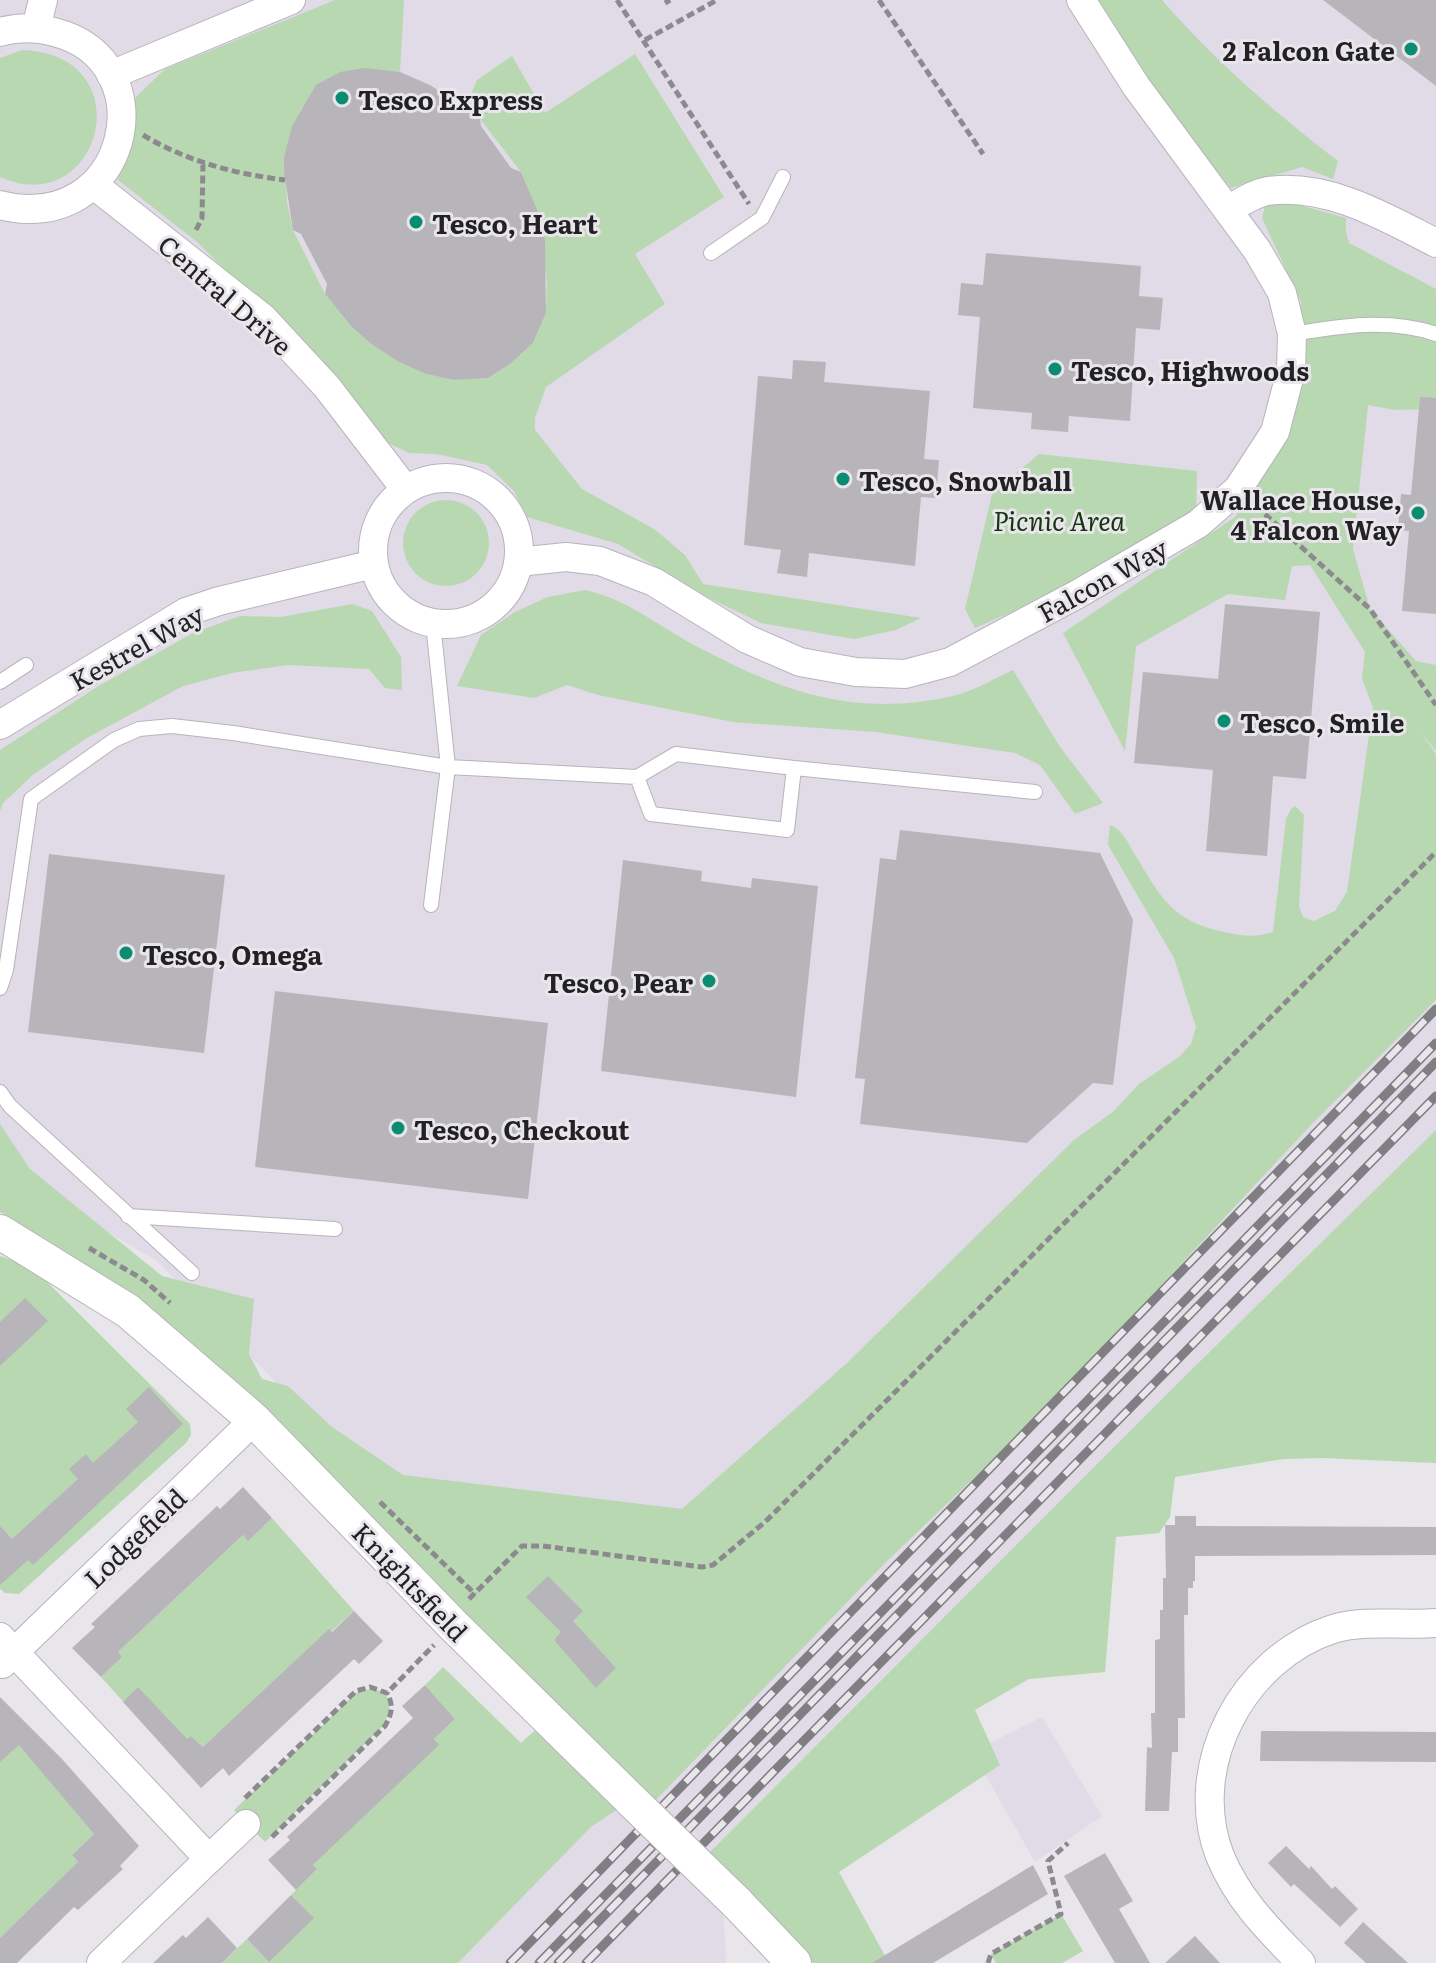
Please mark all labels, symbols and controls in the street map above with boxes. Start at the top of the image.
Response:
place label: 2 Falcon Gate [1223,30,1395,69]
marker: 2 Falcon Gate [1402,40,1420,58]
place label: Tesco Express [358,79,543,118]
marker: Tesco Express [333,89,351,107]
place label: Tesco, Heart [432,203,598,242]
marker: Tesco, Heart [407,213,425,231]
street label: Central Drive [150,225,302,363]
place label: Tesco, Highwoods [1071,350,1309,389]
marker: Tesco, Highwoods [1046,360,1064,378]
place label: Tesco, Snowball [859,460,1072,499]
marker: Tesco, Snowball [834,470,852,488]
place label: Wallace House, 4 Falcon Way [1200,479,1402,548]
park label: Picnic Area [993,500,1125,539]
marker: Wallace House, 4 Falcon Way [1409,504,1427,522]
street label: Falcon Way [1030,527,1174,631]
street label: Kestrel Way [62,593,210,699]
place label: Tesco, Smile [1240,702,1405,741]
marker: Tesco, Smile [1215,712,1233,730]
place label: Tesco, Omega [142,934,323,973]
marker: Tesco, Omega [117,944,135,962]
place label: Tesco, Pear [544,962,693,1001]
marker: Tesco, Pear [700,972,718,990]
place label: Tesco, Checkout [414,1109,630,1148]
marker: Tesco, Checkout [389,1119,407,1137]
street label: Lodgefield [74,1478,194,1596]
street label: Knightsfield [344,1513,478,1649]

